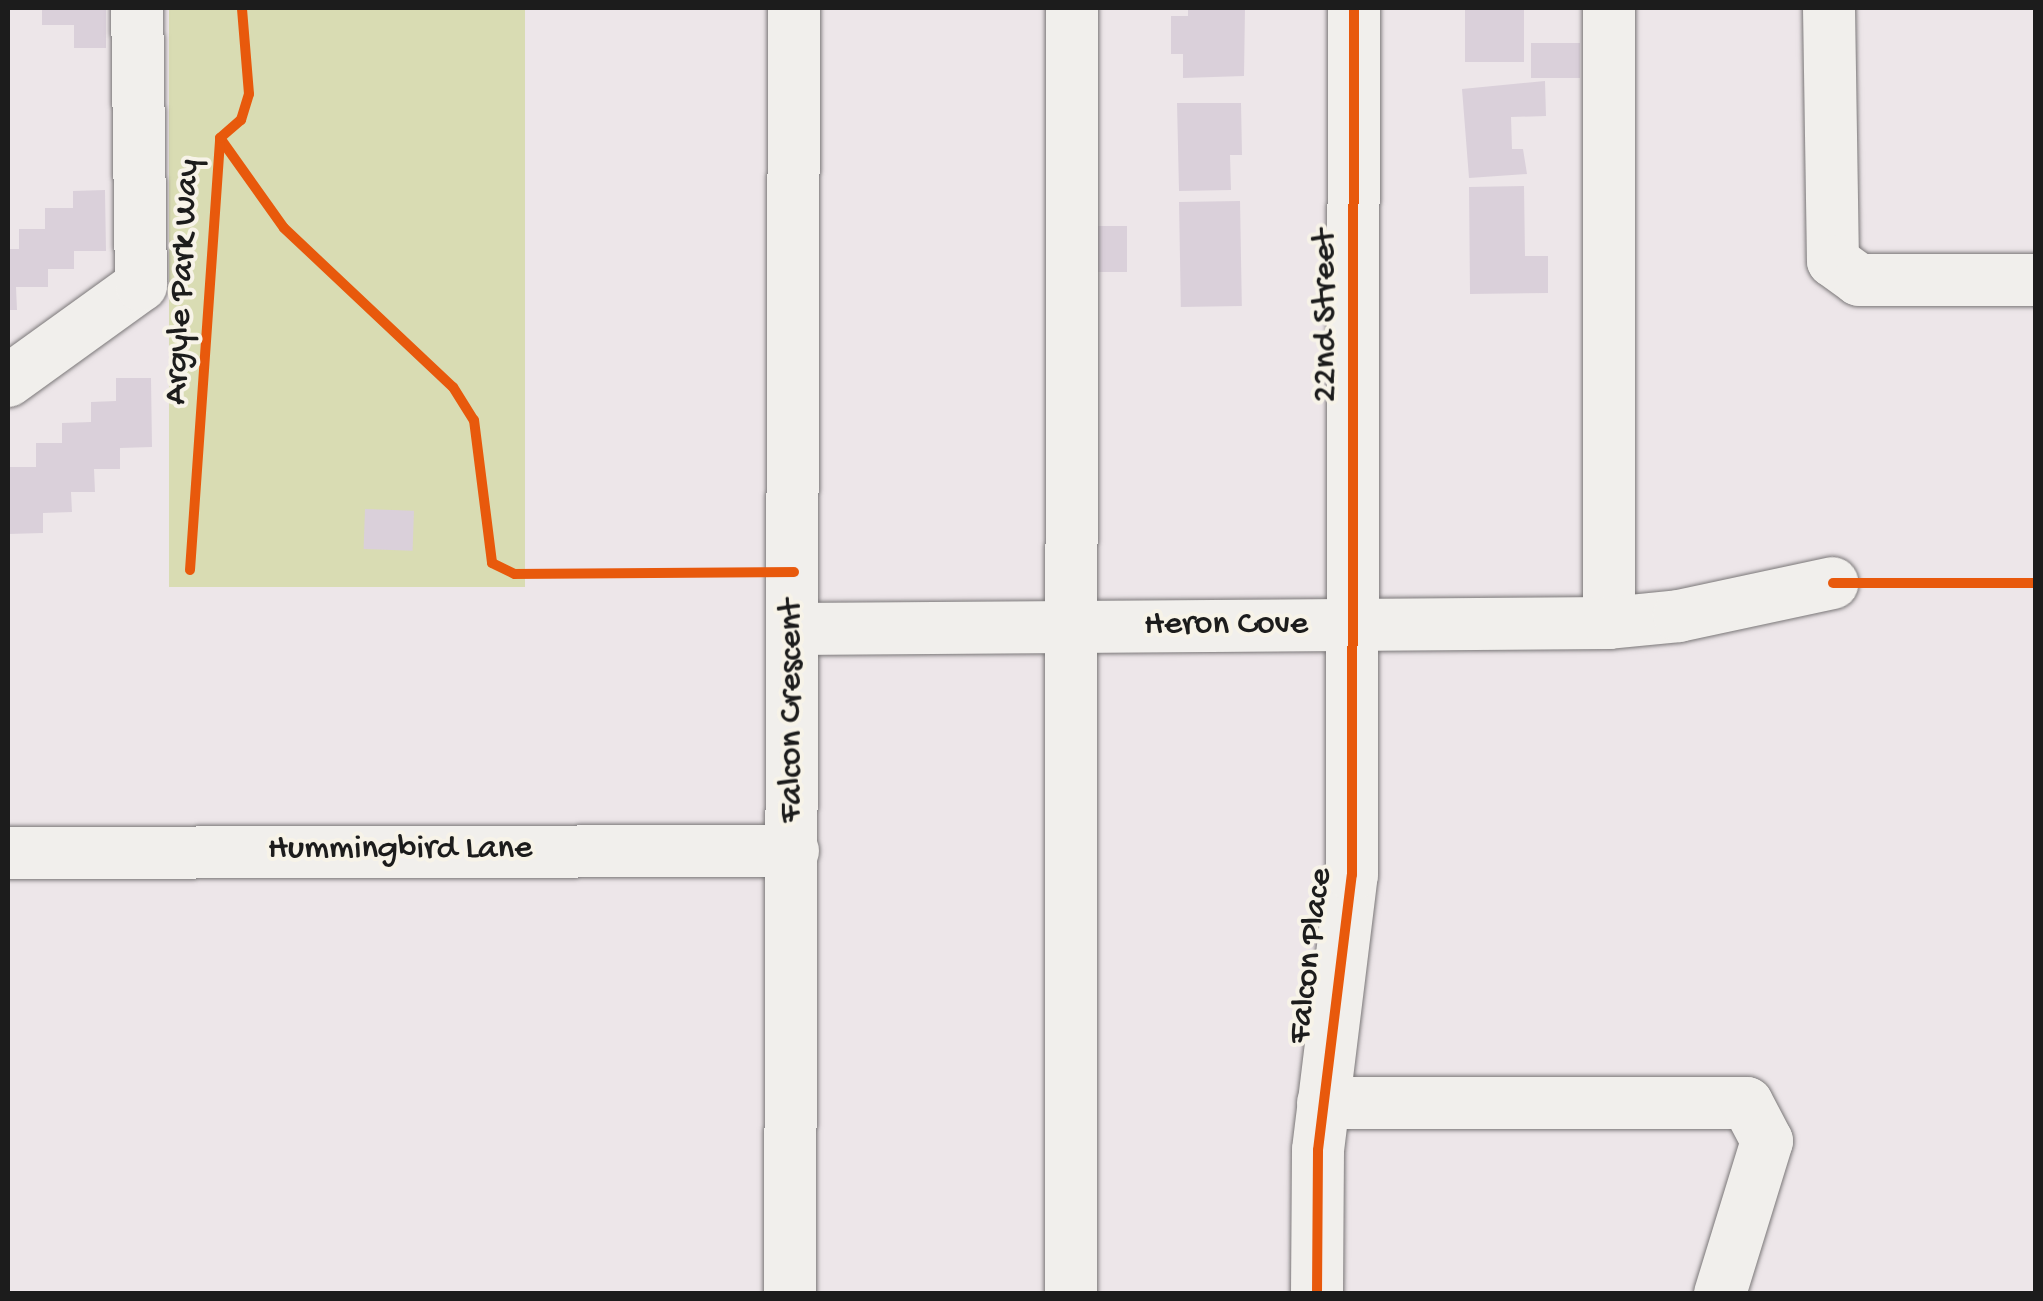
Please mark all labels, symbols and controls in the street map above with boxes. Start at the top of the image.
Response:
street label: Argyle Park Way [157,158,211,406]
street label: 22nd Street [1306,229,1348,403]
street label: Falcon Crescent [772,599,814,823]
street label: Heron Cove [1144,605,1308,647]
street label: Hummingbird Lane [268,829,532,871]
street label: Falcon Place [1280,866,1344,1046]

